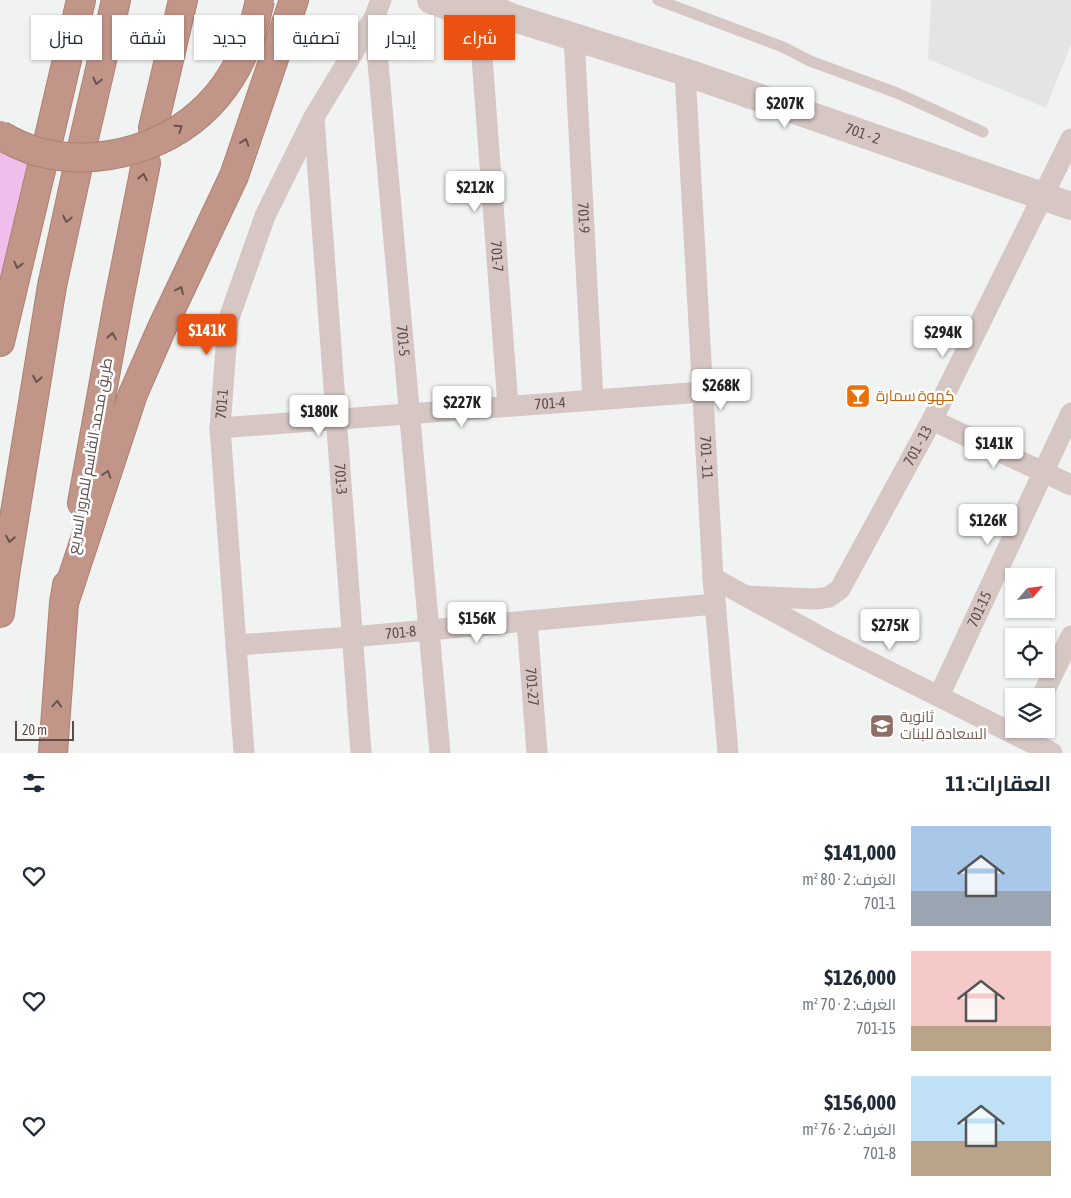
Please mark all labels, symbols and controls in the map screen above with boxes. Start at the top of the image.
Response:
chip: منزل [31,15,102,60]
chip: شقة [112,15,184,60]
chip: جديد [194,15,264,60]
chip: تصفية [274,15,358,60]
chip: إيجار [368,15,434,60]
chip: شراء [444,15,515,60]
one-way arrow [92,77,103,86]
pin: $207K [750,86,820,129]
text: $207K [766,94,804,112]
street label: 701 - 2 [843,119,883,147]
one-way arrow [173,125,182,134]
one-way arrow [240,138,250,147]
pin: $212K [440,170,510,213]
one-way arrow [138,173,148,181]
text: $212K [456,178,494,196]
street label: 701-9 [575,202,593,234]
one-way arrow [62,215,73,223]
street label: 701-7 [488,240,507,273]
one-way arrow [13,260,24,269]
one-way arrow [173,286,184,295]
pin: $141K [172,314,242,356]
pin: $294K [908,316,978,358]
text: $141K [188,321,226,339]
text: $294K [924,323,962,341]
street label: 701-5 [394,324,413,357]
one-way arrow [107,332,117,341]
street label: طريق محمد القاسم للمرور السريع [64,356,118,556]
pin: $268K [686,368,756,411]
one-way arrow [32,375,43,383]
text: $268K [702,376,740,394]
bar icon: كهوة سمارة [845,383,871,409]
pin: $227K [427,386,497,428]
place label: كهوة سمارة [876,387,954,406]
street label: 701-1 [212,388,231,420]
text: $227K [443,393,481,411]
street label: 701-4 [534,393,566,412]
pin: $180K [284,394,354,437]
text: $180K [300,402,338,420]
street label: 701 - 13 [900,422,935,468]
pin: $141K [959,426,1029,469]
text: $141K [975,434,1013,452]
street label: 701 - 11 [697,435,717,479]
street label: 701-3 [332,463,351,495]
one-way arrow [101,470,111,478]
pin: $126K [953,504,1023,546]
text: $126K [969,511,1007,529]
one-way arrow [6,535,16,543]
north arrow [1005,568,1055,618]
map controls [1005,568,1055,738]
street label: 701-15 [963,588,995,629]
pin: $156K [442,602,512,644]
pin: $275K [855,608,925,651]
text: $156K [458,609,496,627]
text: $275K [871,616,909,634]
street label: 701-8 [384,622,417,642]
button: locate [1005,628,1055,678]
street label: 701-27 [523,667,542,707]
button: layers [1005,688,1055,738]
one-way arrow [51,700,62,708]
place label: ثانوية السعادة للبنات [900,708,987,742]
school or university icon: ثانوية السعادة للبنات [869,713,895,739]
scale bar [15,718,74,741]
text: 20 m [22,722,47,738]
icon: filters [20,769,48,797]
text: العقارات: 11 [945,771,1051,795]
text: $141,000 [824,840,896,864]
icon: home [951,846,1011,906]
icon: heart [20,862,48,890]
text: الغرف: 2 · 80 m² [802,870,896,888]
text: 701-1 [864,894,896,912]
text: $126,000 [824,965,896,989]
icon: home [951,971,1011,1031]
icon: heart [20,987,48,1015]
text: الغرف: 2 · 70 m² [802,995,896,1013]
text: 701-15 [856,1019,896,1037]
text: $156,000 [824,1090,896,1114]
icon: home [951,1096,1011,1156]
icon: heart [20,1112,48,1140]
text: الغرف: 2 · 76 m² [802,1120,896,1138]
text: 701-8 [863,1144,896,1162]

